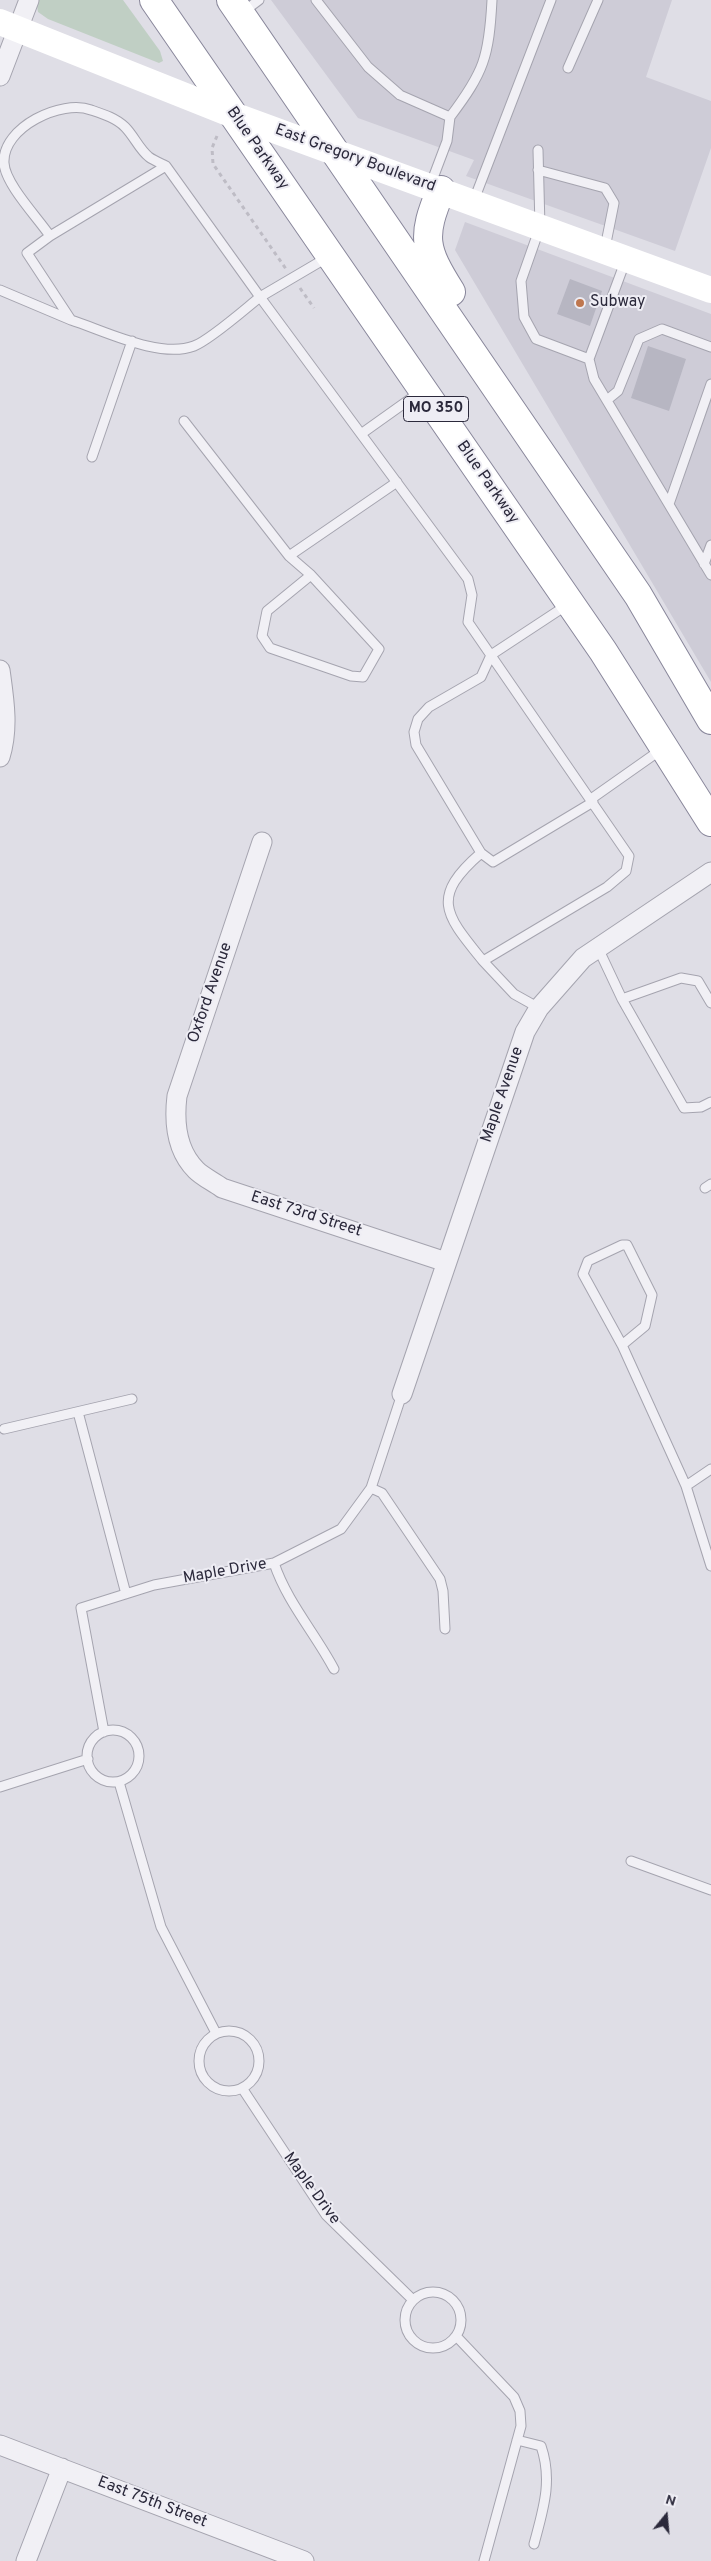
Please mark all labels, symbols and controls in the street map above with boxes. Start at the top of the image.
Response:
street label: Blue Parkway [221,104,293,194]
street label: East Gregory Boulevard [272,121,438,197]
place label: Subway [590,293,646,313]
marker: Subway [574,297,586,309]
road number: MO 350 [404,396,468,422]
street label: Blue Parkway [451,438,523,528]
street label: Oxford Avenue [185,940,237,1046]
street label: Maple Avenue [478,1045,528,1145]
street label: East 73rd Street [248,1188,364,1242]
street label: Maple Drive [182,1555,268,1589]
street label: Maple Drive [278,2149,344,2229]
street label: East 75th Street [94,2473,210,2533]
north arrow [641,2491,691,2541]
text: N [663,2492,678,2511]

